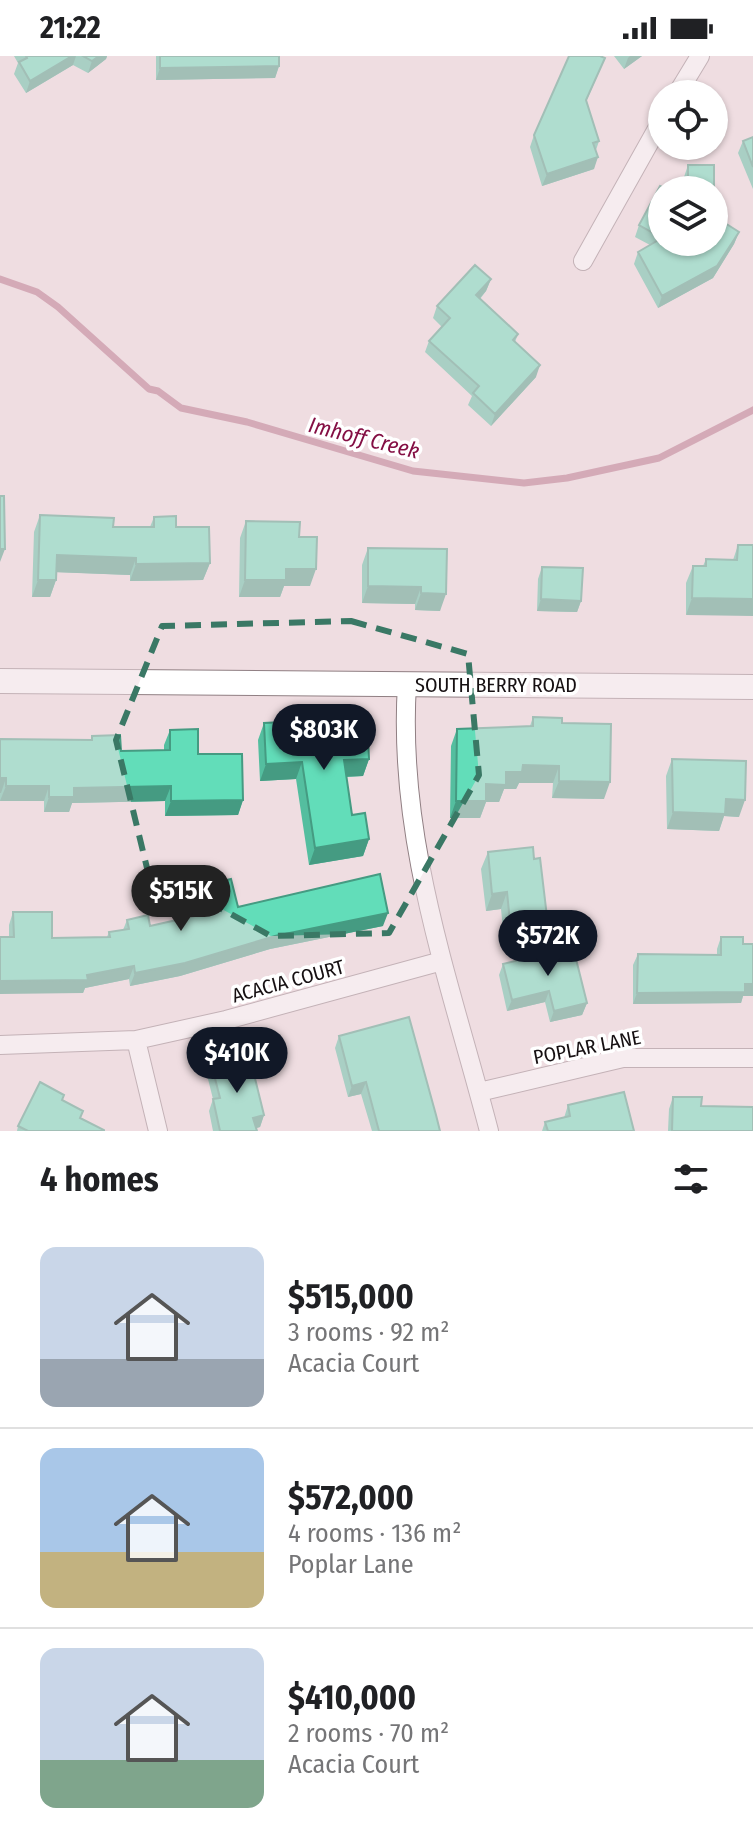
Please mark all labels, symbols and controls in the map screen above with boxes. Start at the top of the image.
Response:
text: 21:22 [40,10,101,46]
map controls [648,80,728,256]
button: locate [648,80,728,160]
button: layers [648,176,728,256]
water label: Imhoff Creek [306,411,422,465]
street label: SOUTH BERRY ROAD [415,673,577,697]
pin: $803K [268,704,380,772]
text: $803K [290,714,358,745]
pin: $515K [125,865,237,933]
text: $515K [149,875,213,906]
pin: $572K [492,910,604,978]
text: $572K [516,920,580,951]
street label: ACACIA COURT [229,954,347,1008]
street label: POPLAR LANE [531,1025,643,1069]
pin: $410K [181,1027,293,1095]
text: $410K [205,1037,269,1068]
icon: filters [669,1157,713,1201]
text: 4 homes [40,1159,159,1200]
text: $515,000 [288,1276,414,1317]
icon: home [104,1279,200,1375]
text: 3 rooms · 92 m² [288,1317,449,1348]
text: Acacia Court [288,1348,419,1379]
text: $572,000 [288,1477,414,1518]
icon: home [104,1480,200,1576]
text: 4 rooms · 136 m² [288,1518,461,1549]
text: Poplar Lane [288,1549,414,1580]
text: $410,000 [288,1677,416,1718]
icon: home [104,1680,200,1776]
text: 2 rooms · 70 m² [288,1718,449,1749]
text: Acacia Court [288,1749,419,1780]

